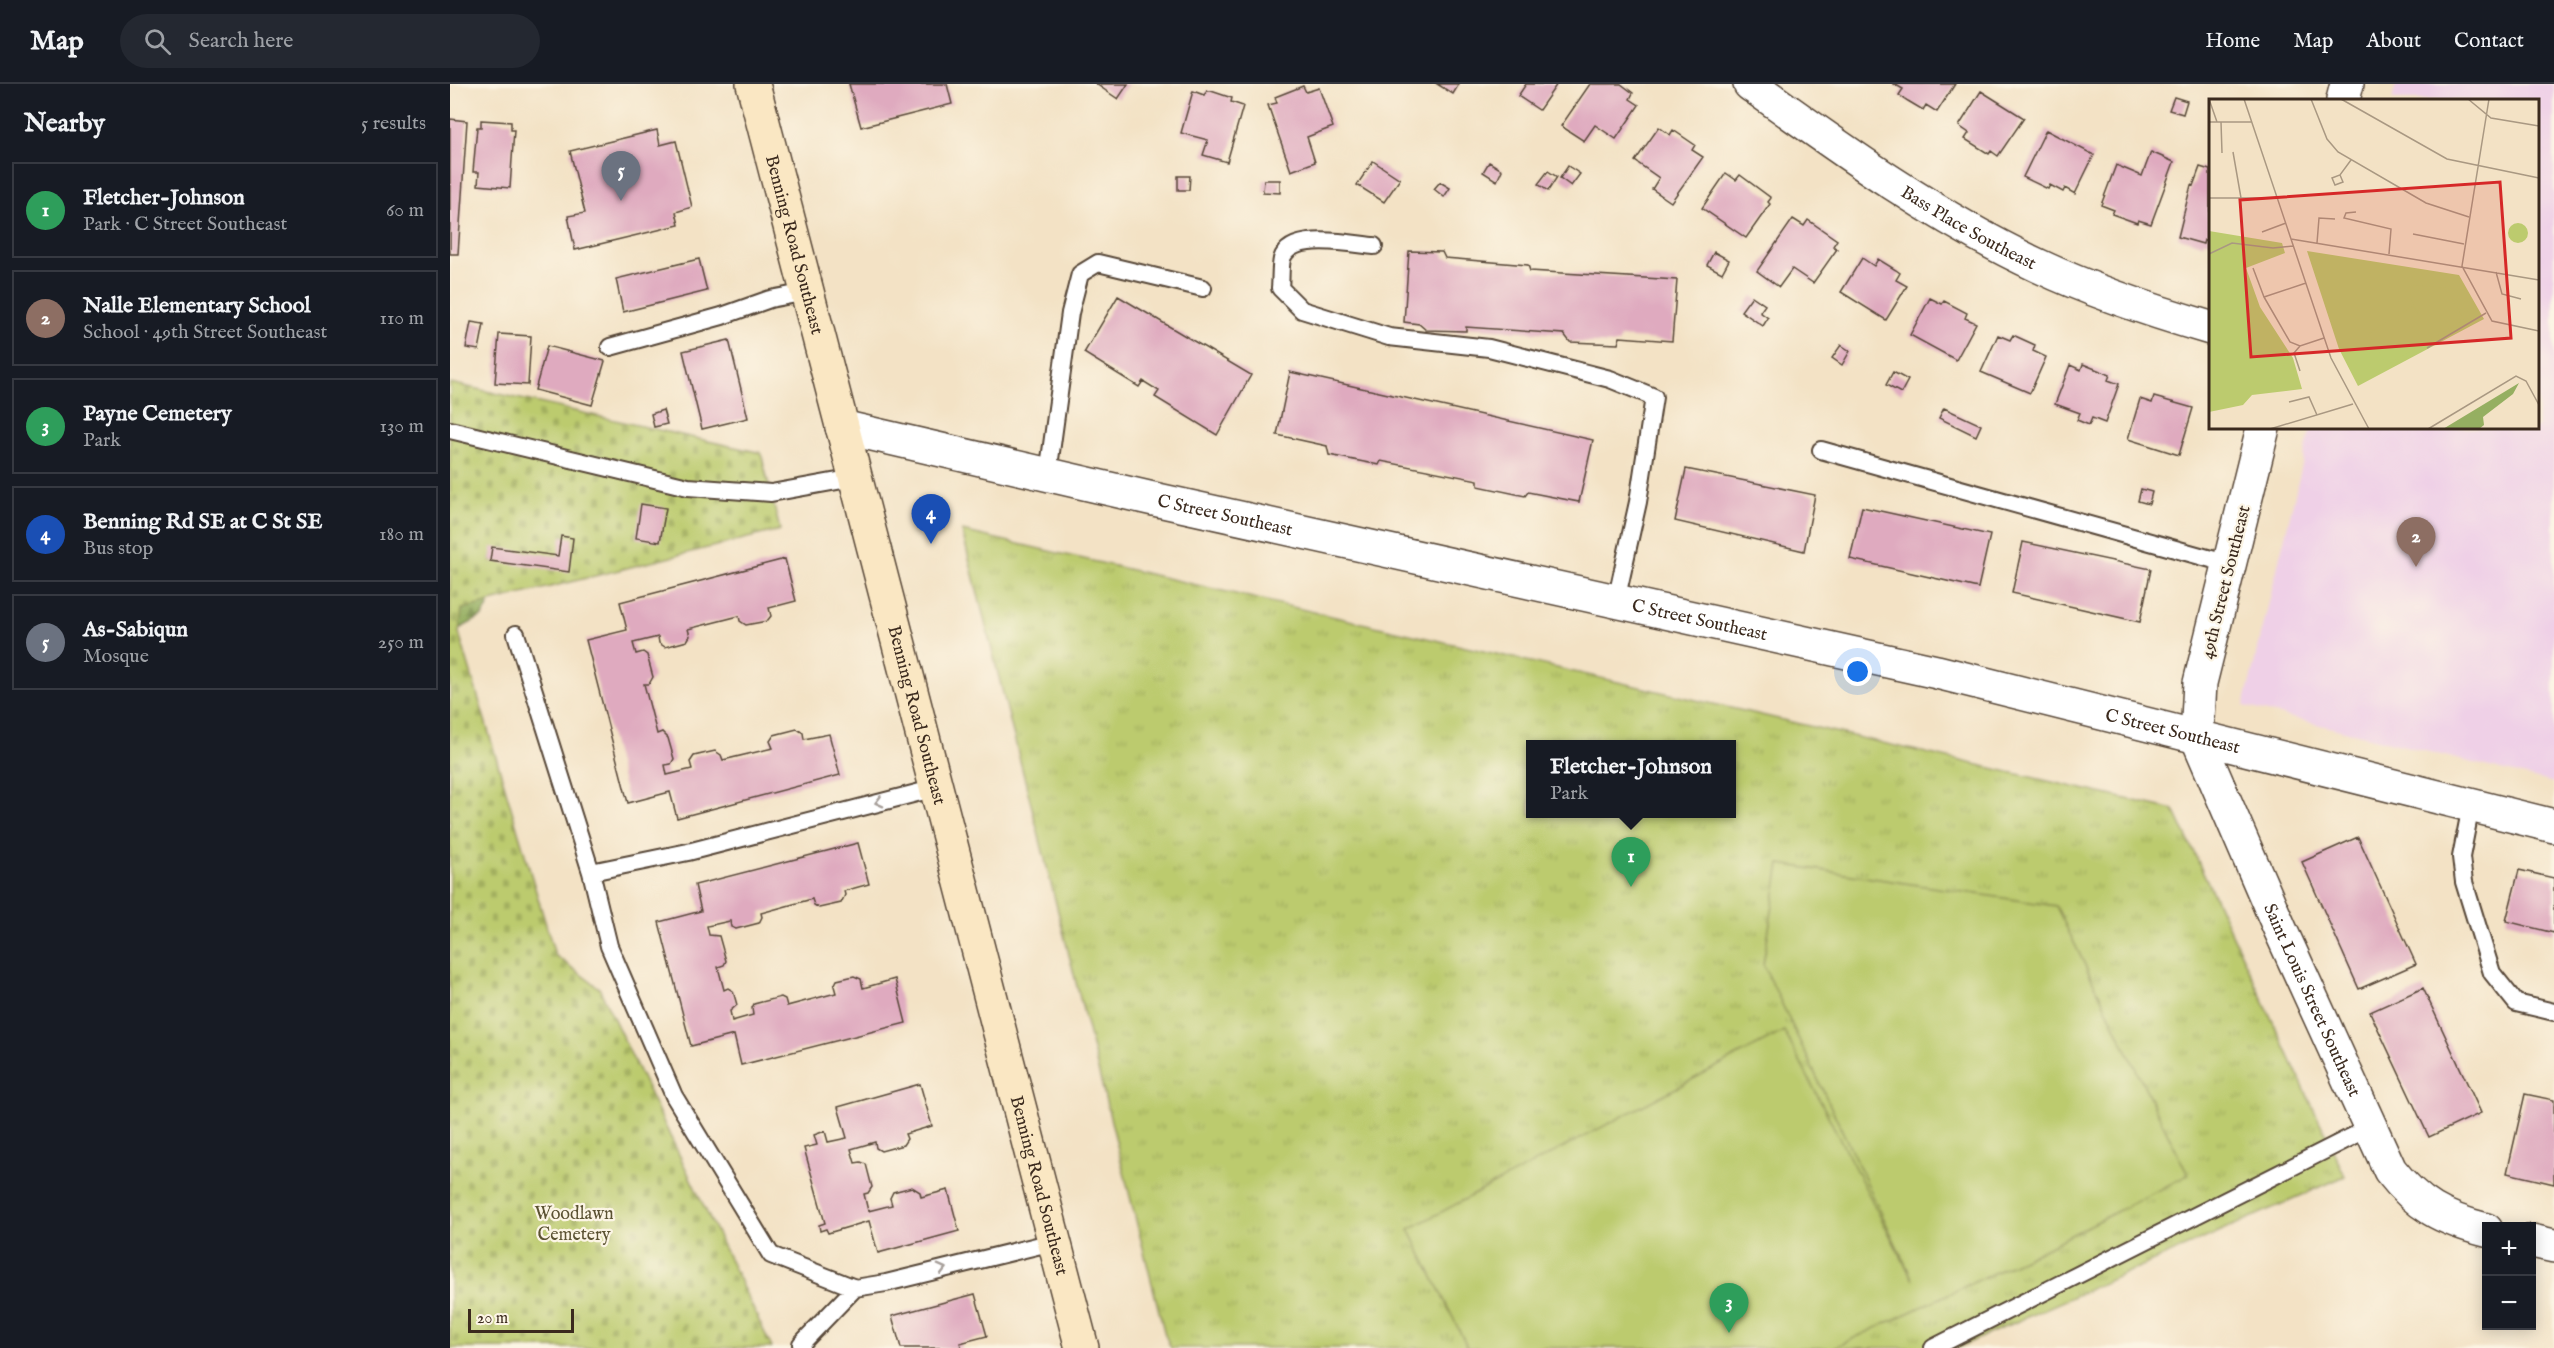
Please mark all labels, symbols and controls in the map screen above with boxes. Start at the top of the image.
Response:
search box [120,14,540,68]
text: Map [30,24,84,59]
icon: search [141,25,174,58]
text: Search here [189,27,293,55]
text: Home [2205,28,2260,55]
text: Map [2293,28,2333,55]
text: About [2366,28,2421,55]
text: Contact [2454,28,2524,55]
inset map [2209,99,2539,429]
text: Nearby [24,107,105,140]
text: 5 results [361,111,426,136]
pin: 5 [602,152,640,201]
street label: Benning Road Southeast [759,153,828,337]
street label: Bass Place Southeast [1896,181,2040,276]
text: Fletcher-Johnson [83,184,245,212]
text: 1 [42,198,49,223]
text: 60 m [386,198,424,223]
text: Park · C Street Southeast [83,212,287,237]
text: Nalle Elementary School [83,292,310,320]
text: 2 [41,306,50,331]
text: 110 m [380,306,424,331]
text: School · 49th Street Southeast [83,320,327,345]
text: Payne Cemetery [83,400,232,428]
text: 3 [42,414,49,439]
text: 130 m [379,414,424,439]
text: Park [83,428,121,453]
street label: C Street Southeast [1155,490,1295,542]
pin: 4 [912,494,950,544]
street label: 49th Street Southeast [2196,503,2257,662]
text: Benning Rd SE at C St SE [83,508,322,536]
pin: 2 [2396,518,2436,567]
text: 4 [41,522,50,547]
text: 180 m [379,522,424,547]
text: Bus stop [83,536,153,561]
street label: C Street Southeast [1629,595,1769,647]
text: As-Sabiqun [83,616,188,644]
street label: Benning Road Southeast [881,623,950,808]
text: 5 [42,630,49,655]
text: 250 m [378,630,424,655]
text: Mosque [83,644,149,669]
your location [1843,657,1872,686]
street label: C Street Southeast [2103,704,2242,760]
popup [1526,740,1736,818]
text: Fletcher-Johnson [1550,753,1712,781]
text: Park [1550,781,1588,806]
one-way arrow [874,795,884,808]
pin: 1 [1612,838,1650,887]
street label: Saint Louis Street Southeast [2257,900,2365,1101]
street label: Benning Road Southeast [1004,1093,1073,1278]
park label: Woodlawn Cemetery [534,1203,614,1247]
map controls [2482,1222,2536,1330]
button: + [2482,1222,2536,1276]
one-way arrow [937,1264,947,1277]
button: − [2482,1276,2536,1330]
pin: 3 [1710,1284,1748,1333]
scale bar [468,1306,574,1334]
text: 20 m [477,1309,508,1329]

